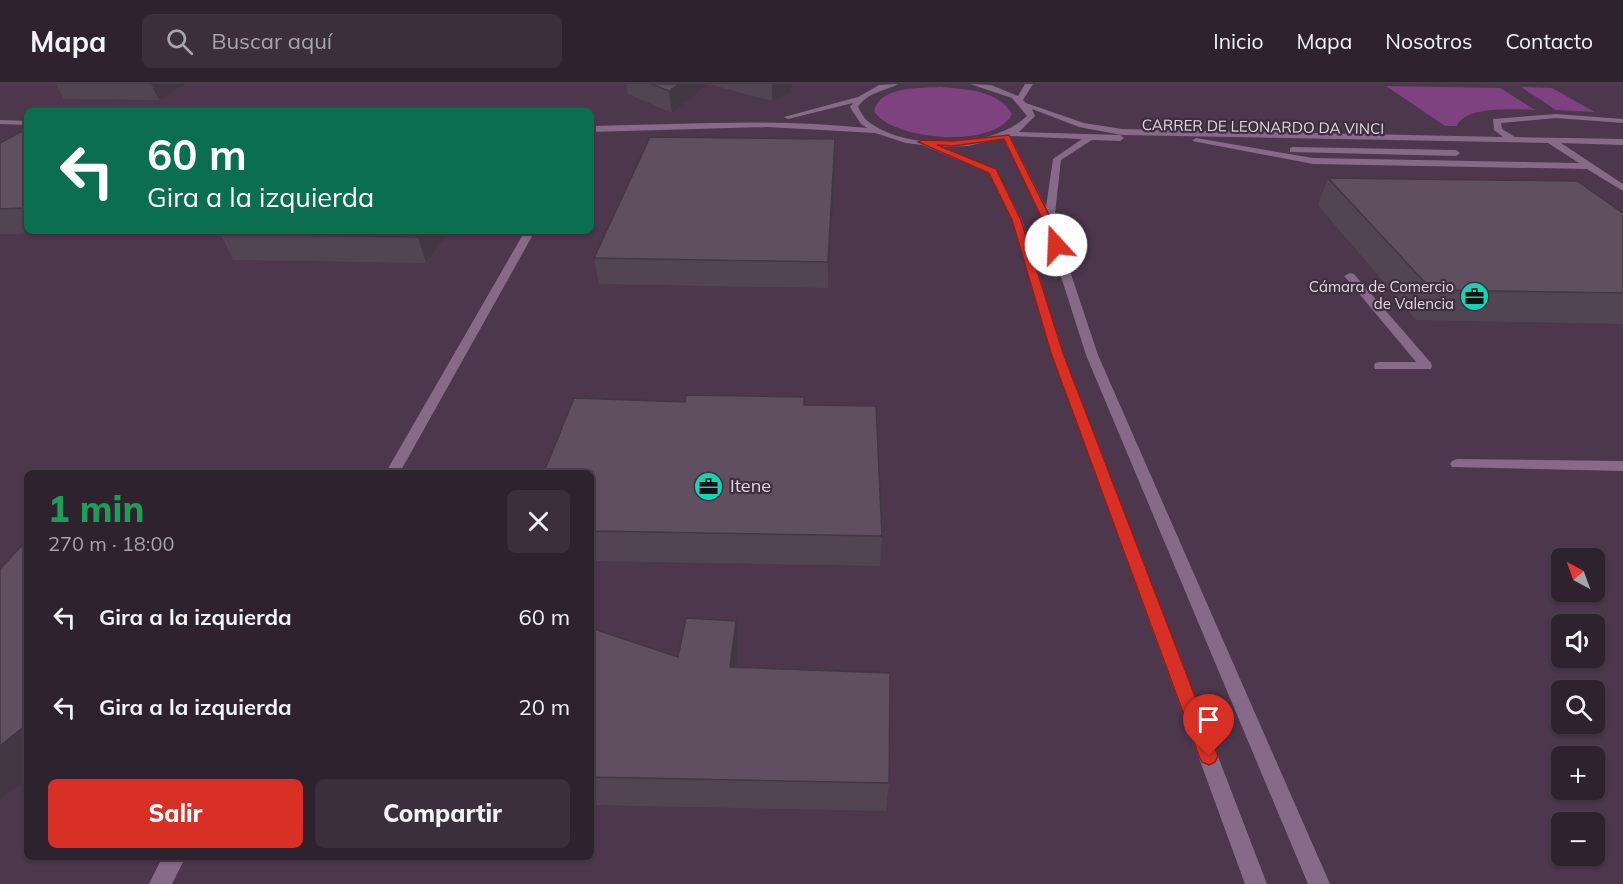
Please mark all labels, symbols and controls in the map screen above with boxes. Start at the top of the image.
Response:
search box [142,14,562,68]
text: Mapa [30,24,106,59]
icon: search [163,25,196,58]
text: Buscar aquí [211,27,332,55]
text: Inicio [1213,28,1263,54]
text: Mapa [1296,28,1352,54]
text: Nosotros [1385,28,1472,54]
text: Contacto [1505,28,1593,54]
street label: CARRER DE LEONARDO DA VINCI [1142,115,1384,138]
text: 60 m [147,128,247,181]
icon: left [48,132,126,210]
text: Gira a la izquierda [147,180,374,214]
position arrow [1024,213,1088,277]
place label: Cámara de Comercio de Valencia [1309,277,1454,313]
office icon: Cámara de Comercio de Valencia [1459,280,1491,312]
office icon: Itene [693,470,725,502]
place label: Itene [730,474,771,497]
text: 1 min [48,486,144,531]
button: close [507,490,570,553]
text: 270 m · 18:00 [48,531,174,556]
north arrow [1551,548,1605,602]
map controls [1551,548,1605,866]
icon: left [48,601,81,634]
text: Gira a la izquierda [99,603,292,631]
text: 60 m [519,603,570,631]
button: sound [1551,614,1605,668]
button: search [1551,680,1605,734]
icon: left [48,691,81,724]
text: Gira a la izquierda [99,693,292,721]
text: 20 m [519,693,570,721]
pin [1183,694,1234,756]
icon: arrive [1192,703,1225,736]
button: + [1551,746,1605,800]
button: Salir [48,779,303,848]
button: Compartir [315,779,570,848]
button: − [1551,812,1605,866]

